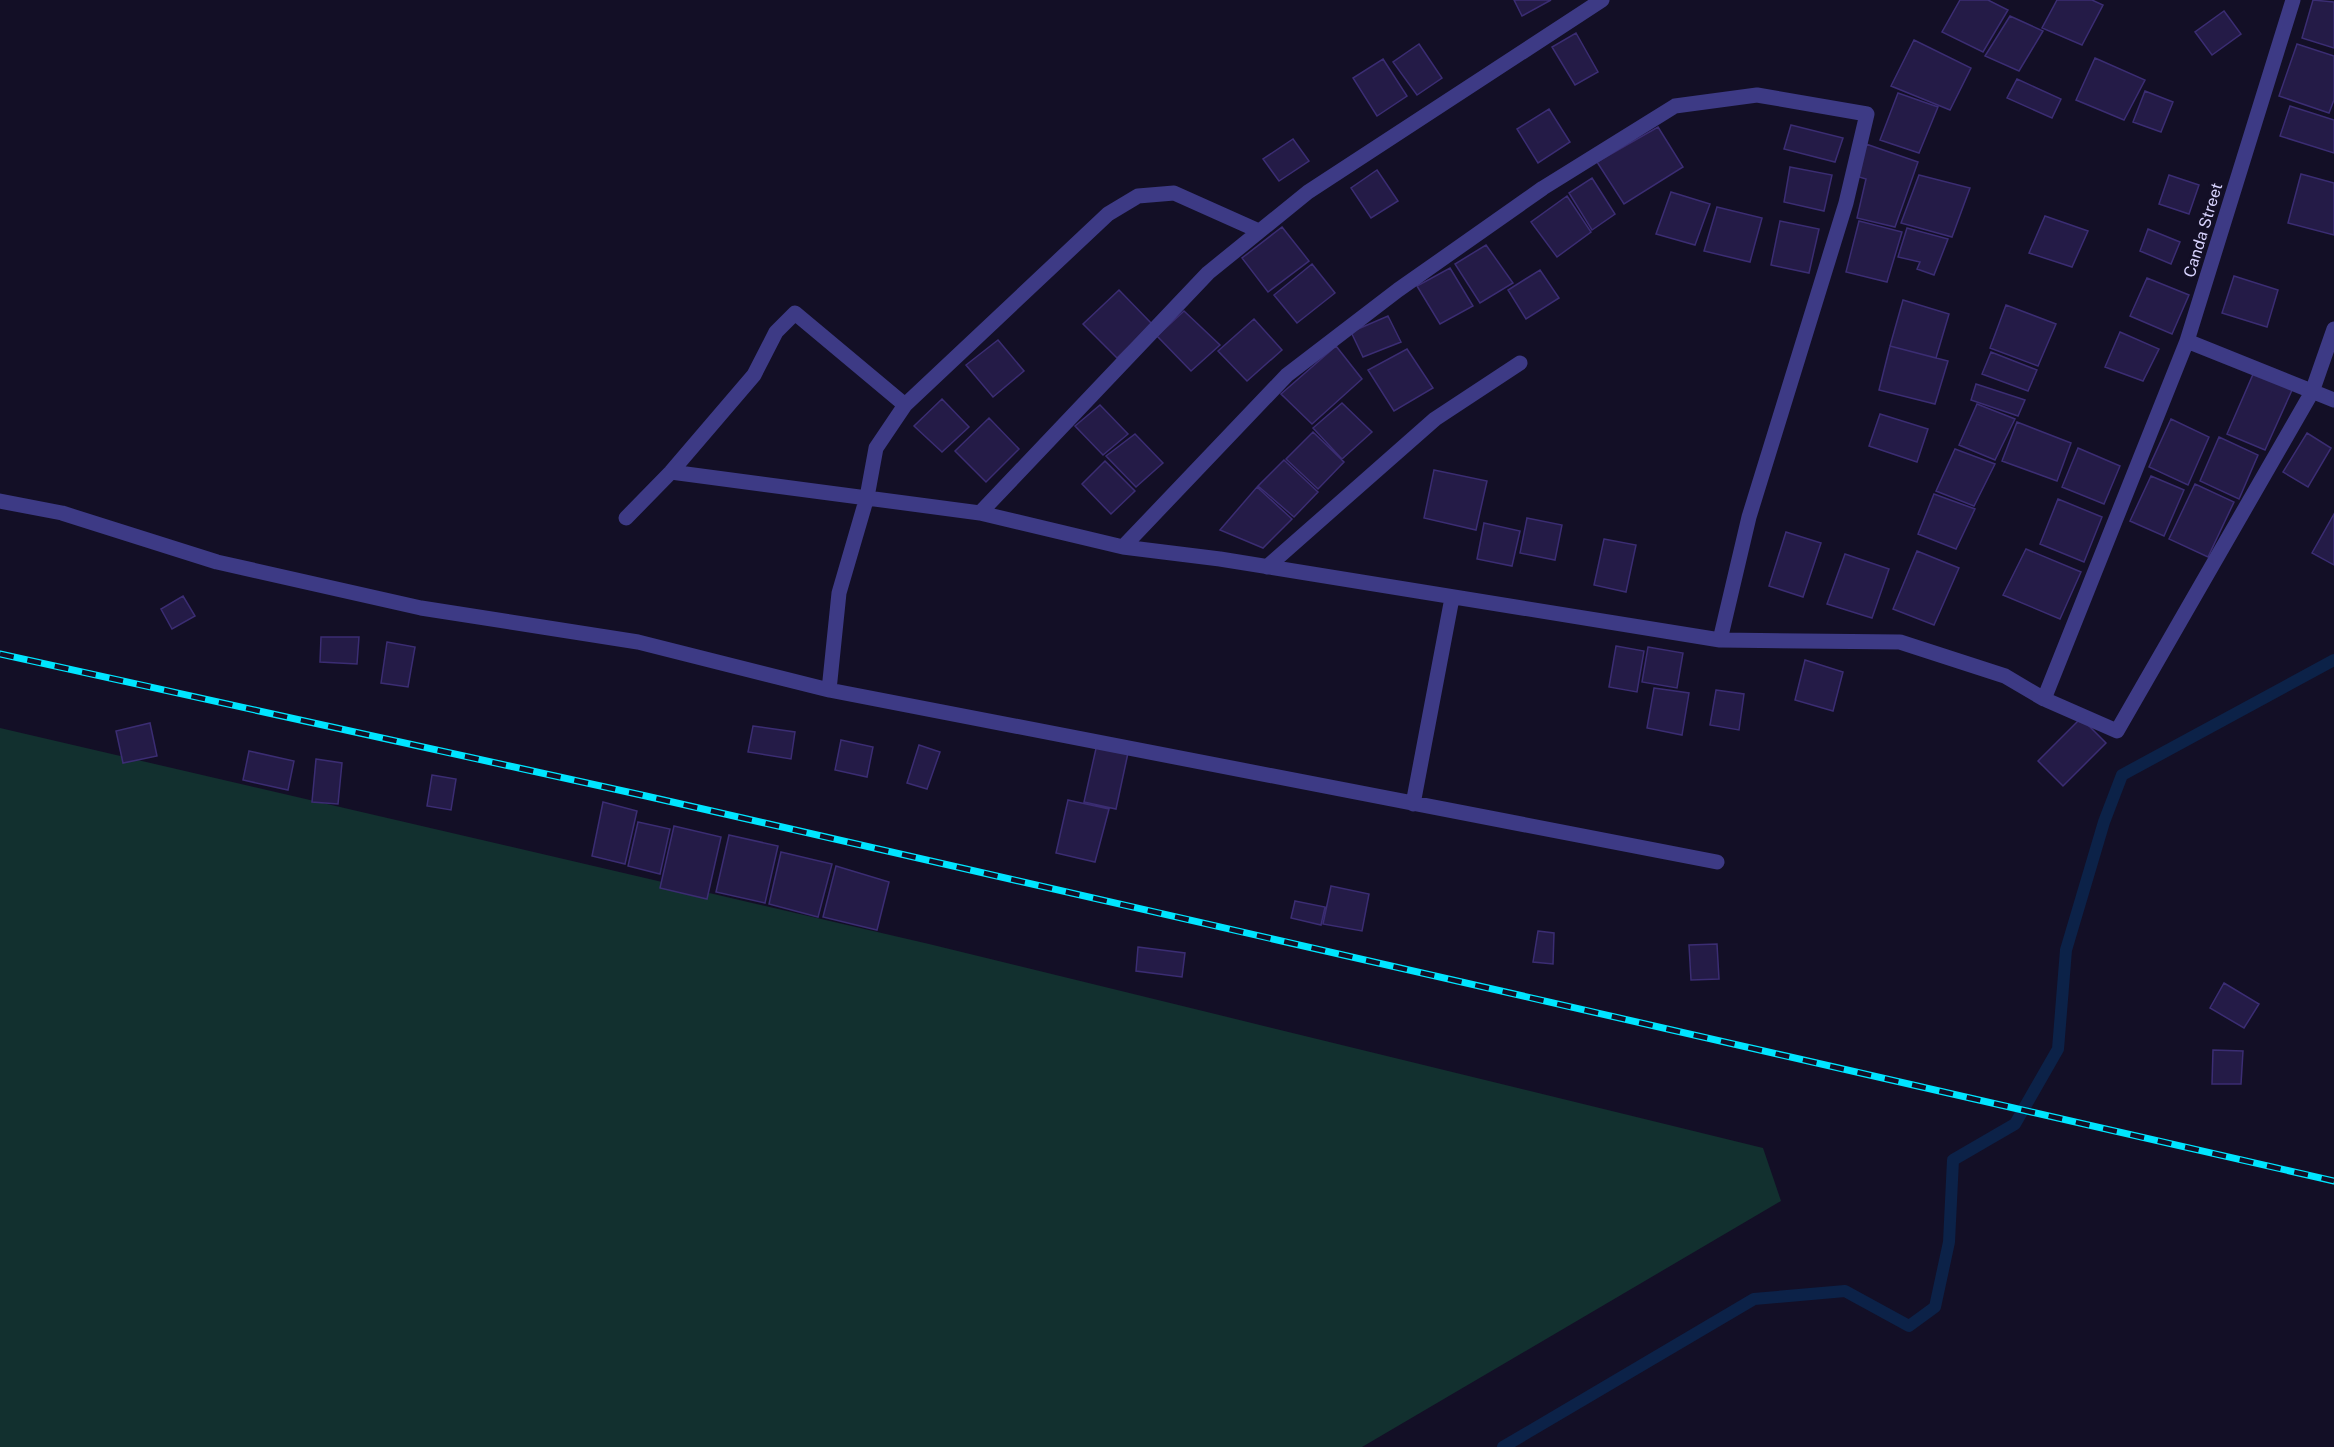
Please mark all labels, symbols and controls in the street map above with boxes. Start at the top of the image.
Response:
street label: Canda Street [2180,180,2226,280]

